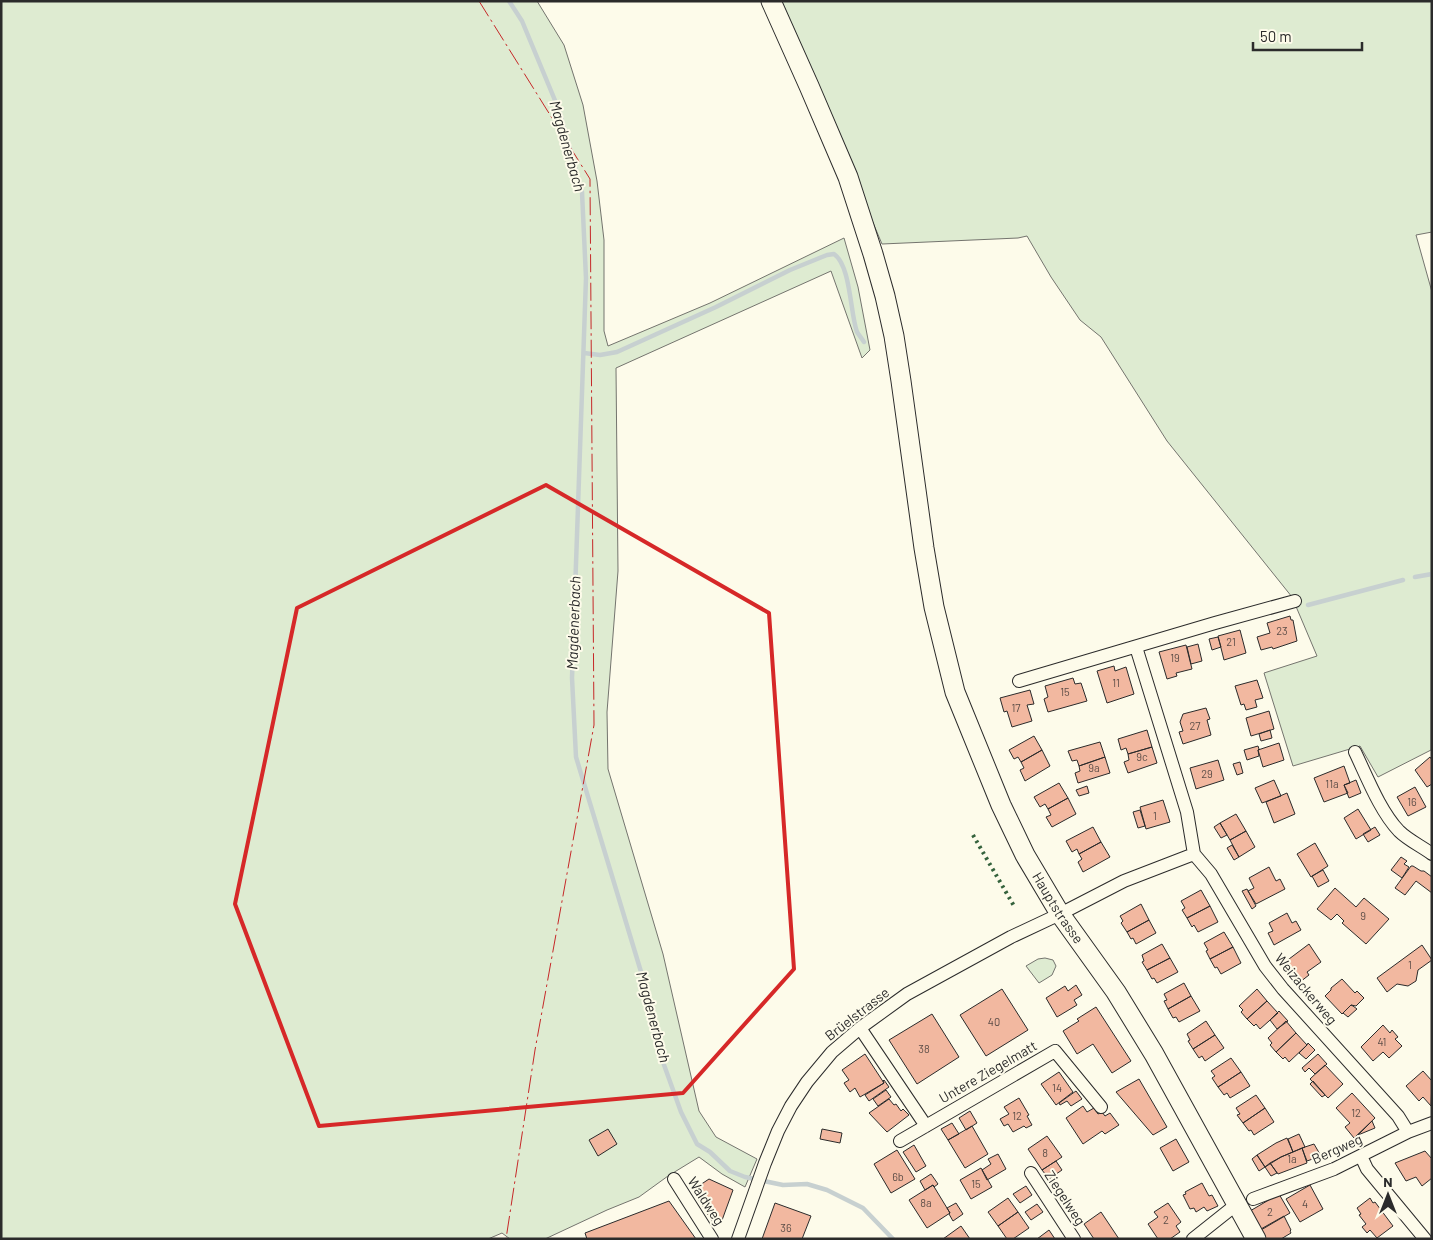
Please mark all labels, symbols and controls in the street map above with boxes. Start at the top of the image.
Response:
scale bar [1253,20,1362,52]
text: 50 m [1260,27,1292,45]
water label: Magdenerbach [546,98,590,193]
water label: Magdenerbach [562,576,584,670]
house number: 23 [1276,624,1288,637]
house number: 21 [1226,635,1236,648]
house number: 19 [1170,651,1180,664]
house number: 11 [1112,676,1120,689]
house number: 15 [1060,685,1070,698]
house number: 17 [1011,701,1021,714]
house number: 27 [1189,719,1201,732]
house number: 9c [1136,750,1148,763]
house number: 9a [1088,761,1100,774]
house number: 29 [1201,767,1213,780]
house number: 11a [1325,777,1339,790]
house number: 16 [1407,795,1417,808]
house number: 1 [1153,809,1157,822]
street label: Hauptstrasse [1029,869,1087,947]
house number: 9 [1360,909,1366,922]
street label: Weizackerweg [1272,950,1341,1028]
house number: 1 [1408,958,1412,971]
water label: Magdenerbach [633,969,675,1065]
street label: Brüelstrasse [821,983,892,1044]
house number: 40 [988,1015,1000,1028]
house number: 41 [1378,1035,1386,1048]
street label: Untere Ziegelmatt [936,1037,1040,1106]
house number: 38 [918,1042,930,1055]
house number: 14 [1052,1081,1062,1094]
house number: 12 [1351,1106,1361,1119]
house number: 12 [1012,1109,1022,1122]
street label: Bergweg [1309,1130,1365,1167]
house number: 8 [1042,1146,1048,1159]
house number: 1a [1287,1152,1297,1165]
street label: Ziegelweg [1041,1167,1089,1228]
house number: 6b [892,1170,904,1183]
north arrow [1363,1170,1413,1220]
street label: Waldweg [684,1173,728,1228]
text: N [1383,1173,1393,1190]
house number: 15 [971,1177,981,1190]
house number: 8a [920,1196,932,1209]
house number: 4 [1302,1197,1308,1210]
house number: 2 [1267,1205,1273,1218]
house number: 2 [1163,1213,1169,1226]
house number: 36 [780,1221,792,1234]

